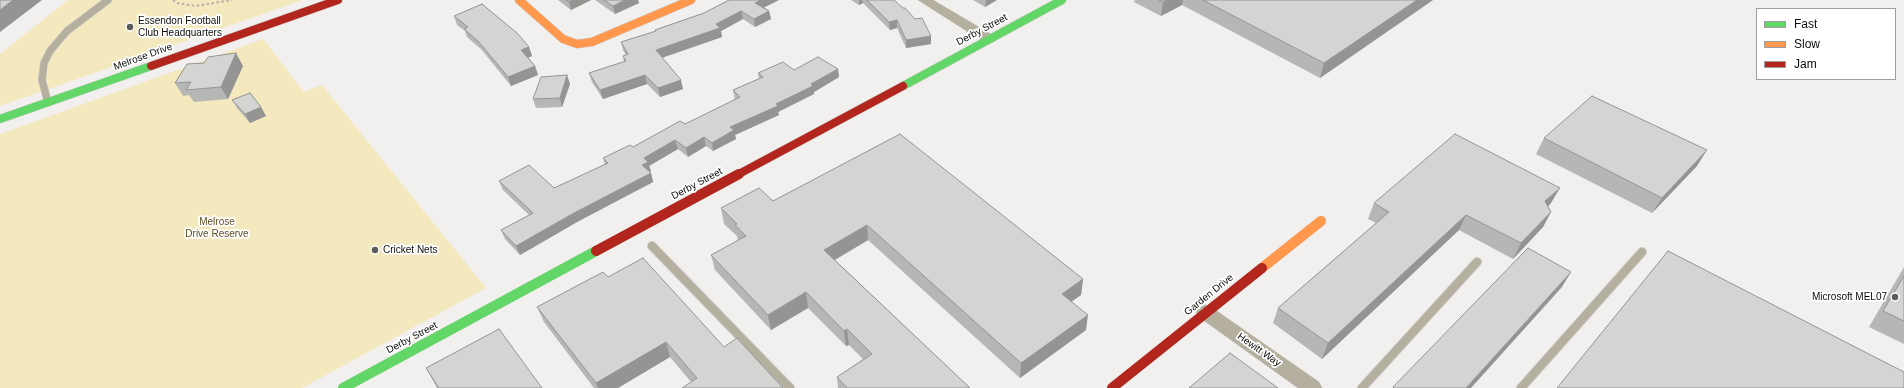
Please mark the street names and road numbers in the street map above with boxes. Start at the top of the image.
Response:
street label: Derby Street [954,12,1010,48]
street label: Melrose Drive [112,41,174,73]
street label: Derby Street [669,166,725,202]
street label: Garden Drive [1182,272,1236,318]
street label: Derby Street [384,320,440,356]
street label: Hewitt Way [1235,331,1283,369]

